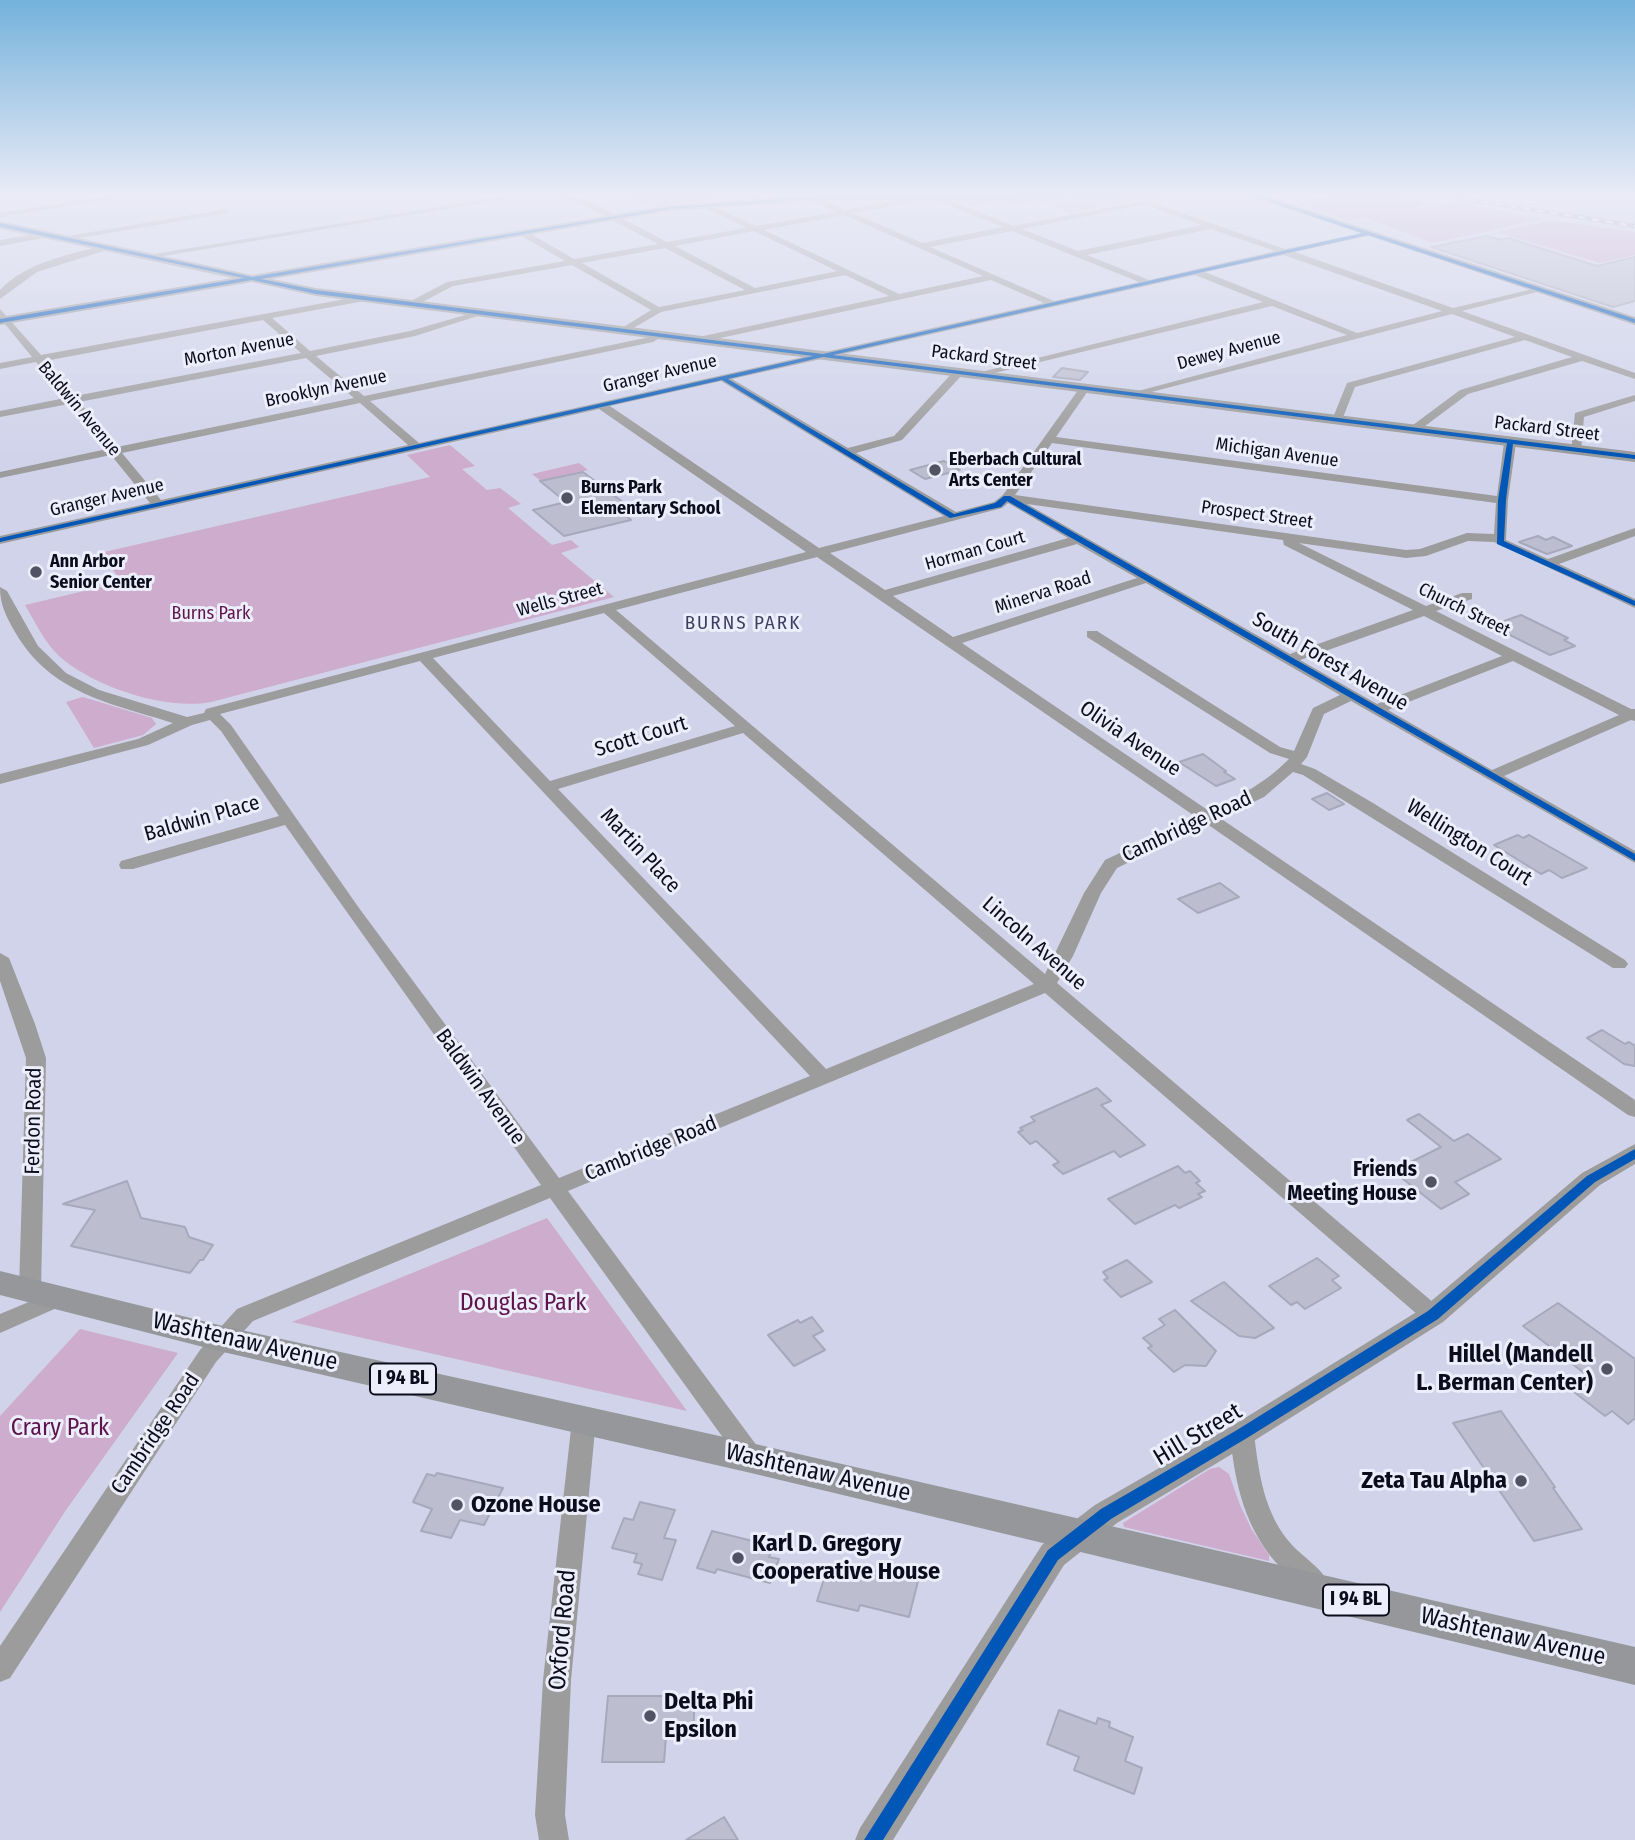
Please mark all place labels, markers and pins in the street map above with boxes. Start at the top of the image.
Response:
place label: Eberbach Cultural Arts Center [949,449,1081,491]
marker: Eberbach Cultural Arts Center [927,462,943,478]
place label: Burns Park Elementary School [581,477,720,520]
marker: Burns Park Elementary School [559,490,575,506]
place label: Ann Arbor Senior Center [50,551,152,594]
marker: Ann Arbor Senior Center [28,564,44,580]
place label: Friends Meeting House [1287,1157,1417,1207]
marker: Friends Meeting House [1423,1174,1439,1190]
place label: Hillel (Mandell L. Berman Center) [1416,1341,1593,1397]
marker: Hillel (Mandell L. Berman Center) [1599,1361,1615,1377]
place label: Zeta Tau Alpha [1361,1467,1507,1495]
marker: Zeta Tau Alpha [1513,1473,1529,1489]
place label: Ozone House [471,1491,601,1519]
marker: Ozone House [449,1497,465,1513]
place label: Karl D. Gregory Cooperative House [752,1530,940,1586]
marker: Karl D. Gregory Cooperative House [730,1550,746,1566]
place label: Delta Phi Epsilon [664,1688,753,1744]
marker: Delta Phi Epsilon [642,1708,658,1724]

